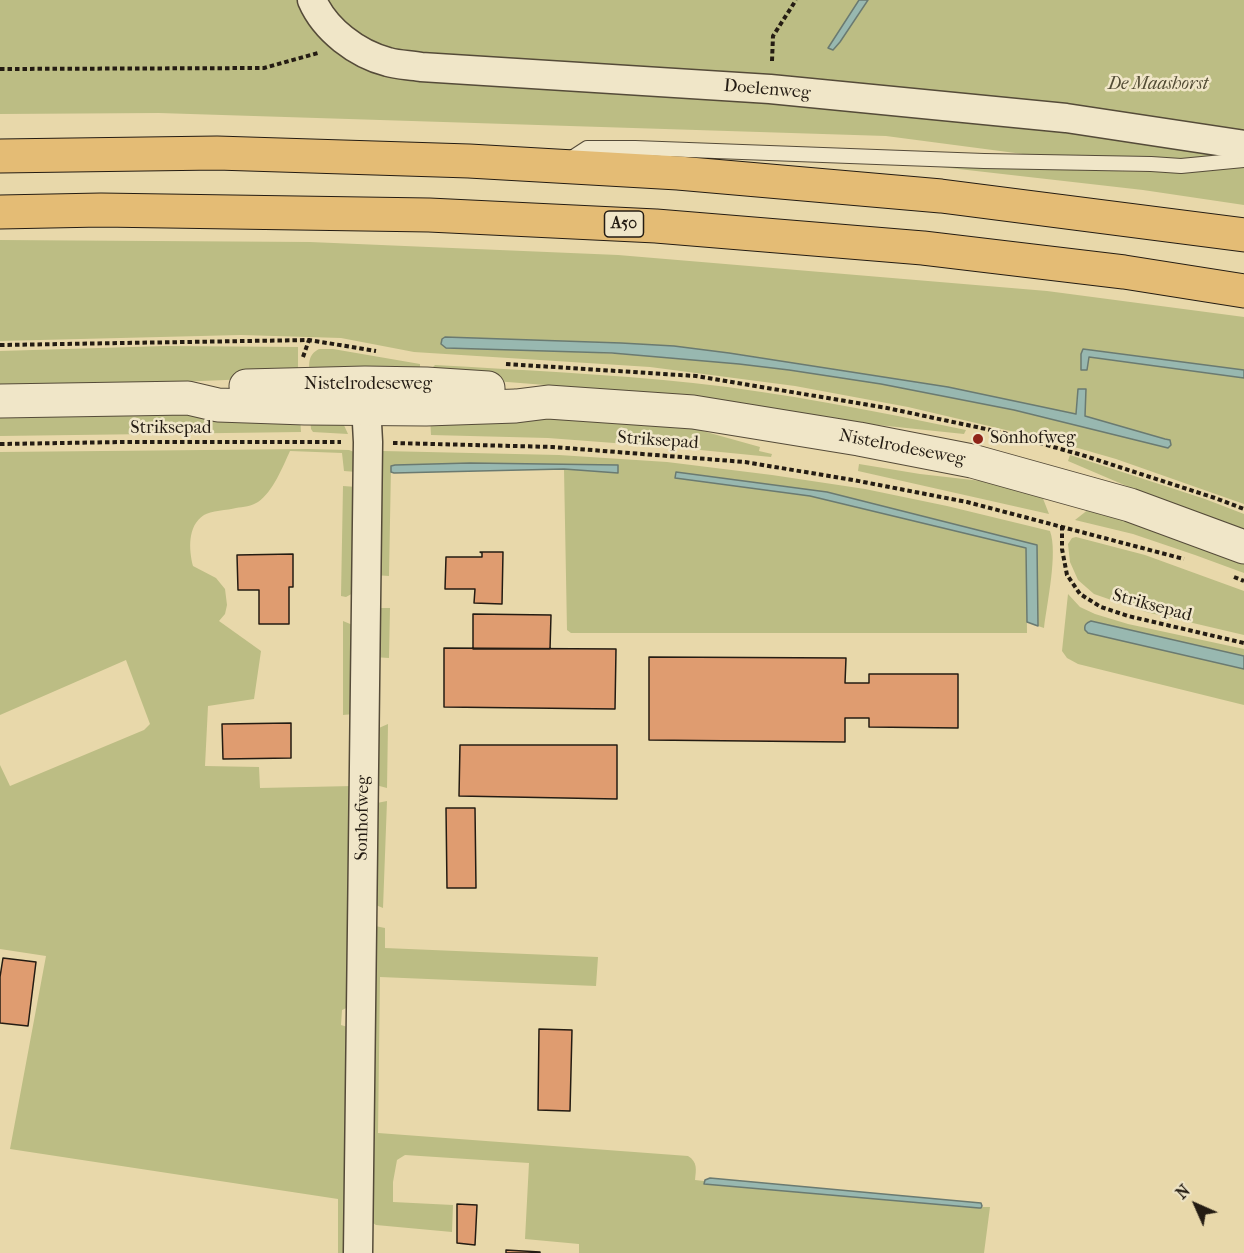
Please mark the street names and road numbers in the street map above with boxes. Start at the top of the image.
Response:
street label: Doelenweg [723,75,811,105]
road number: A50 [604,211,644,237]
street label: Nistelrodeseweg [304,374,432,396]
street label: Striksepad [130,418,212,440]
street label: Nistelrodeseweg [837,425,967,471]
street label: Striksepad [617,427,699,455]
street label: Striksepad [1110,585,1194,627]
street label: Sonhofweg [351,775,375,861]

